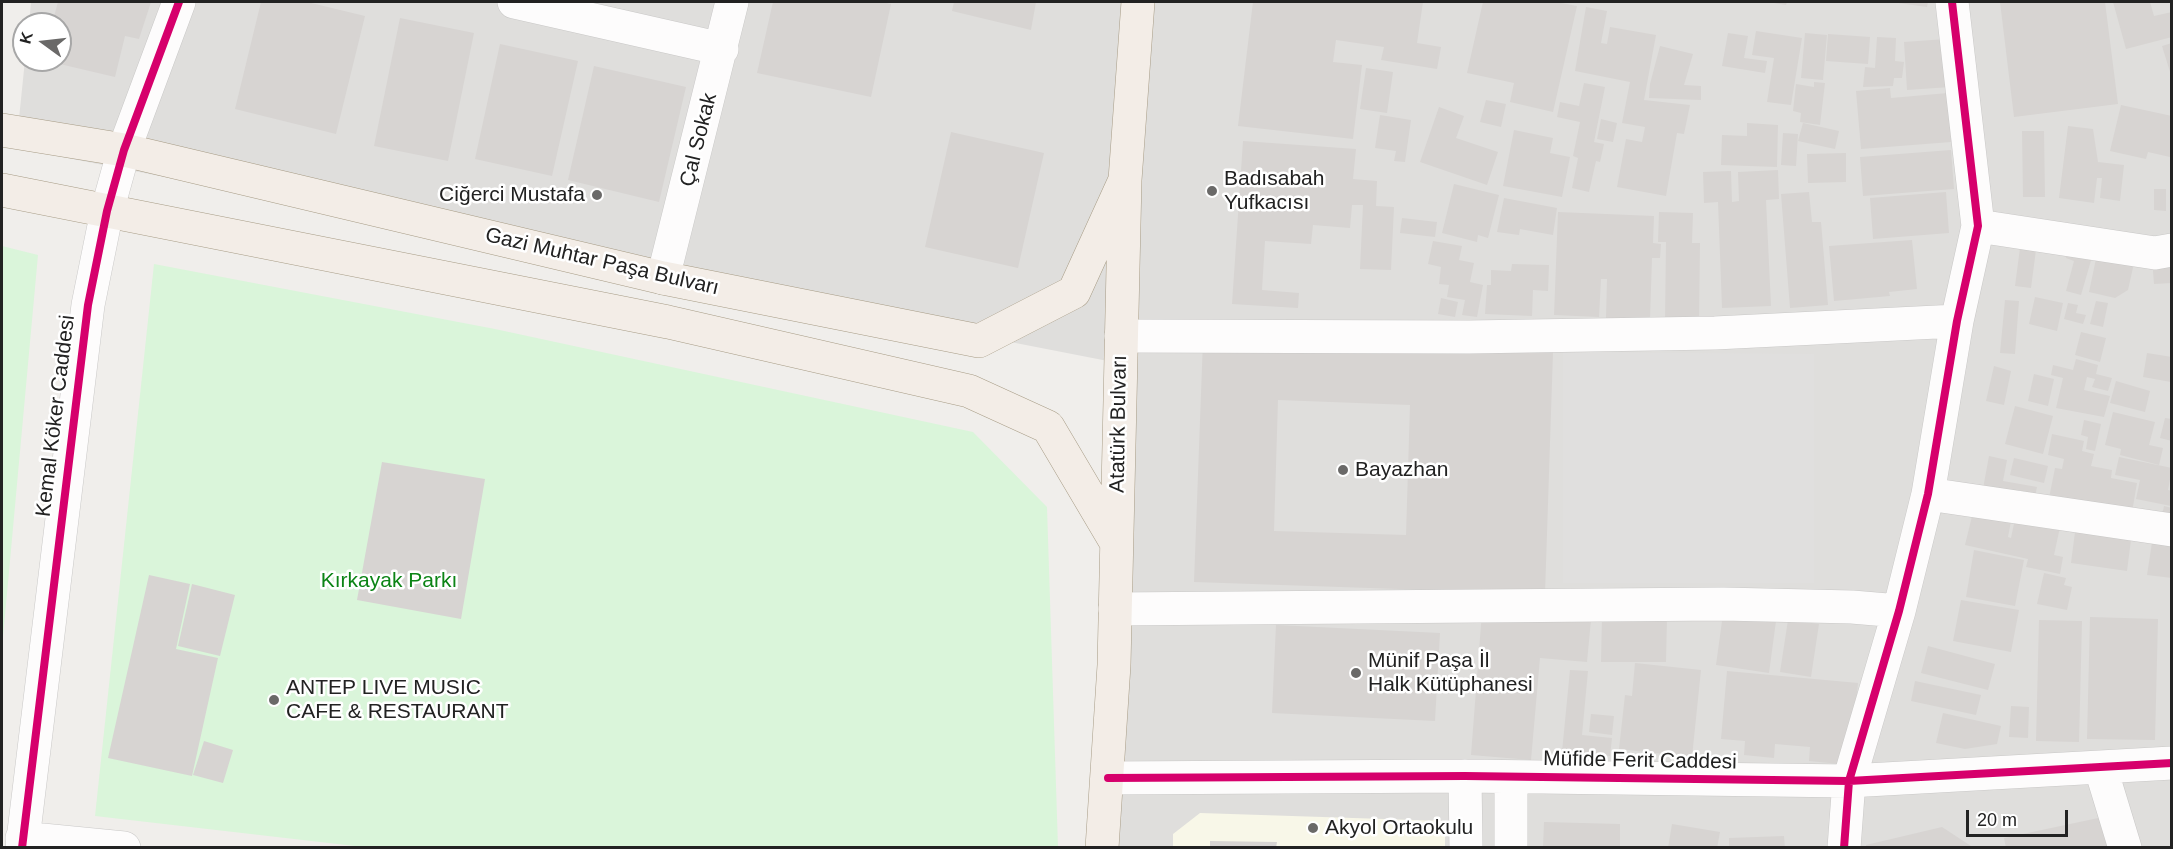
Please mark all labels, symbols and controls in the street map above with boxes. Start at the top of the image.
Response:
north arrow [12,12,72,72]
text: K [16,30,36,46]
street label: Çal Sokak [675,91,723,189]
place label: Badısabah Yufkacısı [1224,166,1324,216]
place label: Ciğerci Mustafa [439,182,585,208]
marker: Badısabah Yufkacısı [1205,184,1219,198]
marker: Ciğerci Mustafa [590,188,604,202]
street label: Gazi Muhtar Paşa Bulvarı [483,223,721,301]
street label: Kemal Köker Caddesi [31,314,81,518]
street label: Atatürk Bulvarı [1105,355,1133,493]
place label: Bayazhan [1355,457,1448,483]
marker: Bayazhan [1336,463,1350,477]
park label: Kırkayak Parkı [321,568,457,594]
place label: Münif Paşa İl Halk Kütüphanesi [1368,648,1533,698]
marker: Münif Paşa İl Halk Kütüphanesi [1349,666,1363,680]
place label: ANTEP LIVE MUSIC CAFE & RESTAURANT [286,675,508,725]
marker: ANTEP LIVE MUSIC CAFE & RESTAURANT [267,693,281,707]
street label: Müfide Ferit Caddesi [1543,747,1737,775]
scale bar [1969,798,2071,836]
text: 20 m [1977,810,2017,830]
place label: Akyol Ortaokulu [1325,815,1473,841]
marker: Akyol Ortaokulu [1306,821,1320,835]

